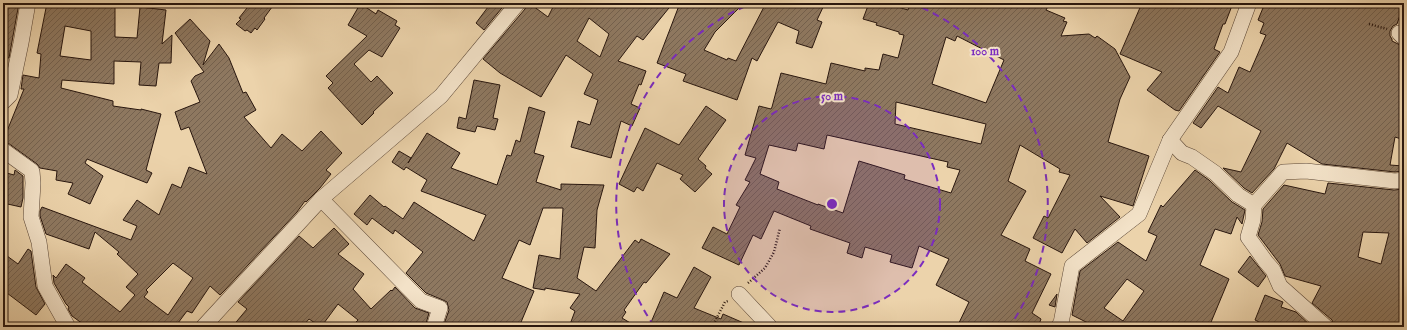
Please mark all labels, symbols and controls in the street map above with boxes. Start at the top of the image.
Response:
text: 100 m [971,44,1000,59]
text: 50 m [821,89,844,104]
centre of rings [825,197,839,211]

